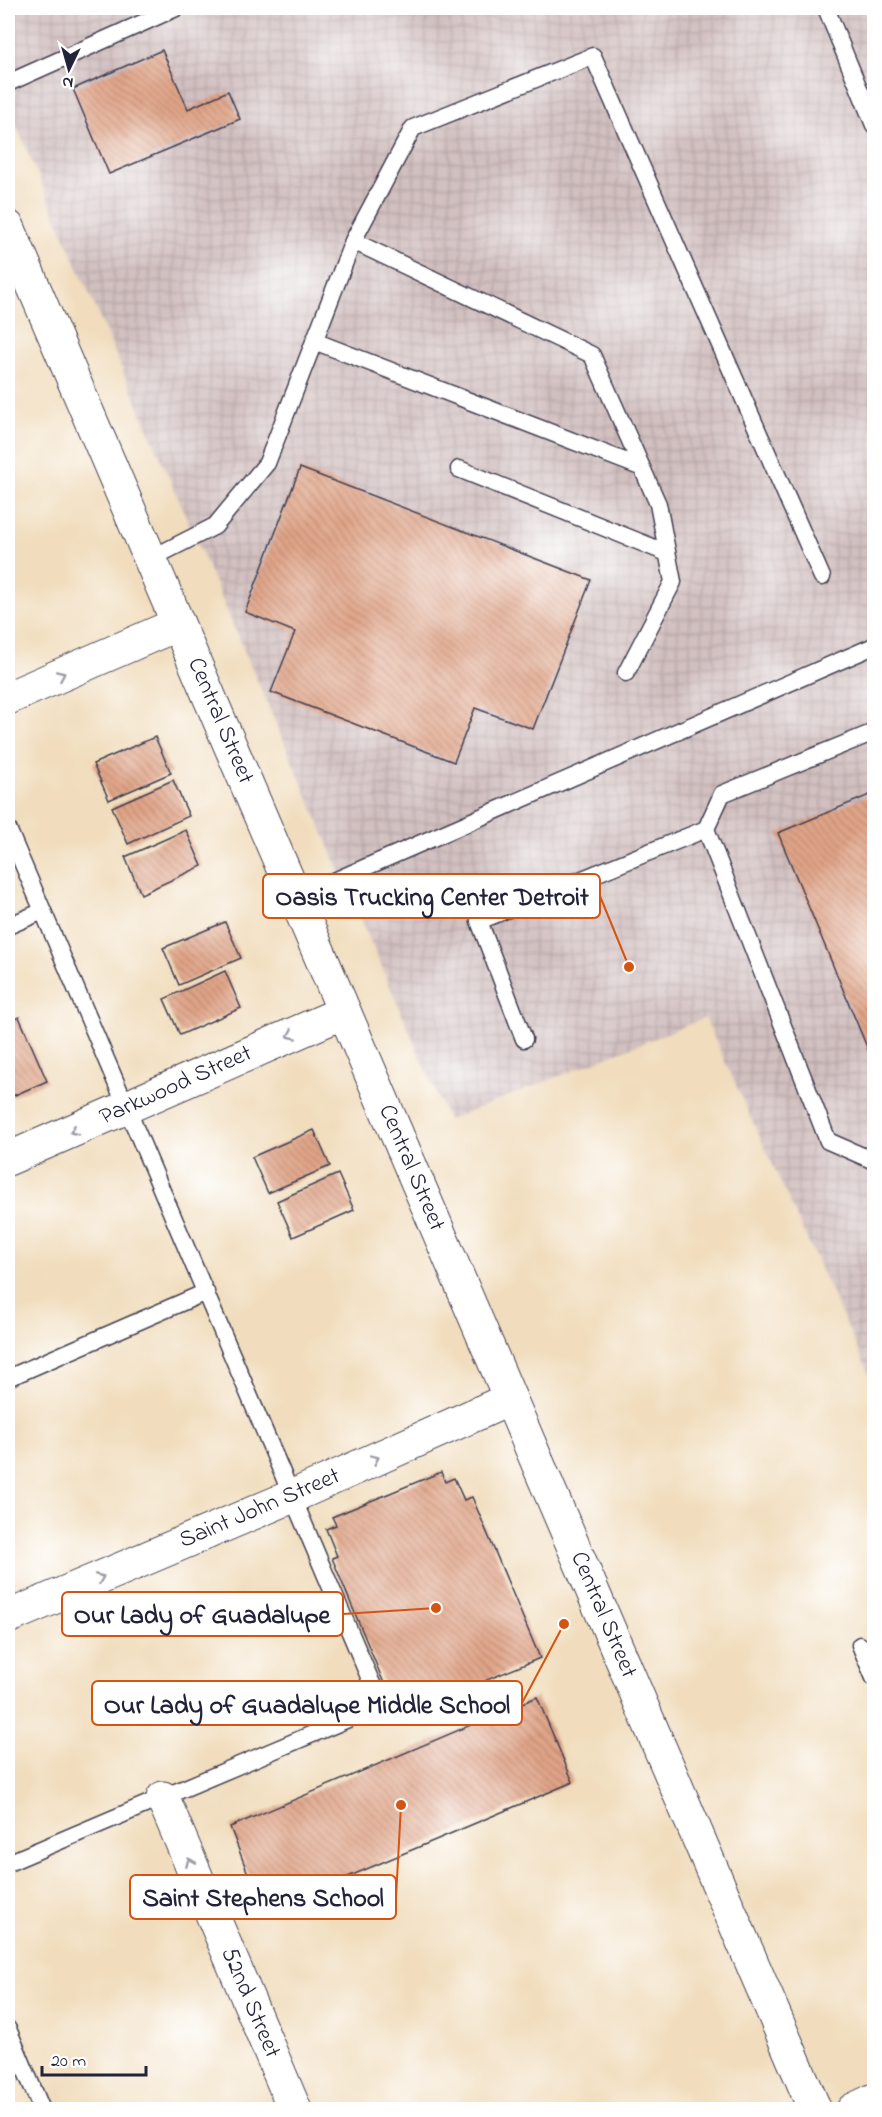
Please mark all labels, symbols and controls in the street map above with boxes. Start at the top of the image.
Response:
north arrow [39,39,99,99]
text: N [61,70,74,94]
street label: Central Street [178,652,262,790]
one-way arrow [55,670,66,682]
callout: Oasis Trucking Center Detroit [263,874,600,918]
text: Oasis Trucking Center Detroit [275,880,589,919]
one-way arrow [286,1028,297,1040]
street label: Parkwood Street [94,1037,258,1135]
street label: Central Street [369,1099,453,1237]
one-way arrow [69,1124,80,1136]
one-way arrow [369,1454,380,1466]
street label: Saint John Street [174,1459,346,1559]
street label: Central Street [561,1546,645,1684]
one-way arrow [94,1573,105,1585]
callout: Our Lady of Guadalupe [62,1592,343,1636]
text: Our Lady of Guadalupe [74,1598,332,1636]
callout: Our Lady of Guadalupe Middle School [92,1681,522,1725]
text: Our Lady of Guadalupe Middle School [104,1688,510,1726]
one-way arrow [186,1858,198,1869]
callout: Saint Stephens School [130,1875,396,1919]
text: Saint Stephens School [142,1881,384,1919]
street label: 52nd Street [211,1942,289,2064]
scale bar [42,2039,146,2077]
text: 20 m [51,2049,86,2075]

